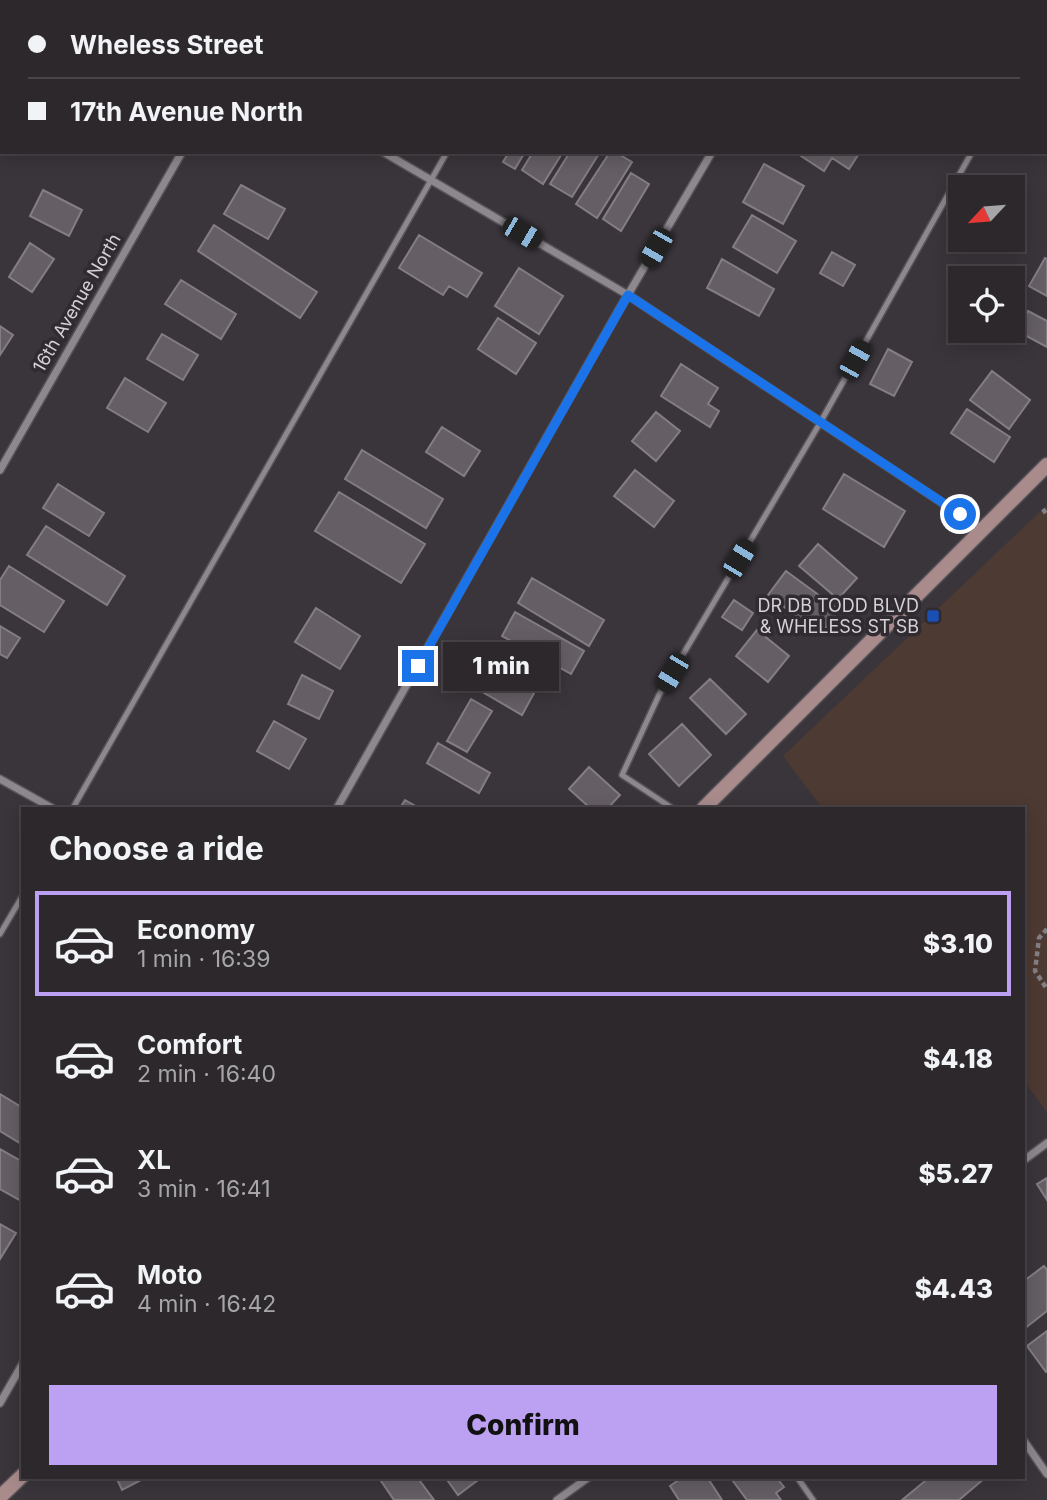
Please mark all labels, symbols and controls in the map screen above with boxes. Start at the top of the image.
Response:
text: Wheless Street [70,29,263,60]
text: 17th Avenue North [70,96,303,127]
north arrow [948,175,1026,252]
map controls [948,175,1025,343]
car [499,213,546,253]
car [637,225,676,271]
street label: 16th Avenue North [28,230,125,376]
button: locate [948,266,1025,343]
car [836,337,875,383]
route start [944,498,976,530]
car [720,536,759,582]
place label: DR DB TODD BLVD & WHELESS ST SB [758,595,919,637]
marker: DR DB TODD BLVD & WHELESS ST SB [925,608,941,624]
callout: 1 min [442,642,558,690]
route end [402,650,434,682]
car [653,650,692,696]
text: 1 min [472,652,530,680]
text: Choose a ride [49,829,264,868]
icon: car [53,912,116,975]
text: Economy [137,914,255,945]
text: $3.10 [923,928,993,959]
text: 1 min · 16:39 [137,945,270,973]
icon: car [53,1027,116,1090]
text: Comfort [137,1029,242,1060]
text: $4.18 [923,1043,993,1074]
text: 2 min · 16:40 [137,1060,276,1088]
icon: car [53,1142,116,1205]
text: XL [137,1144,171,1175]
text: $5.27 [918,1158,993,1189]
text: 3 min · 16:41 [137,1175,271,1203]
icon: car [53,1257,116,1320]
text: Moto [137,1259,202,1290]
text: $4.43 [915,1273,993,1304]
text: 4 min · 16:42 [137,1290,276,1318]
button: Confirm [49,1385,997,1465]

